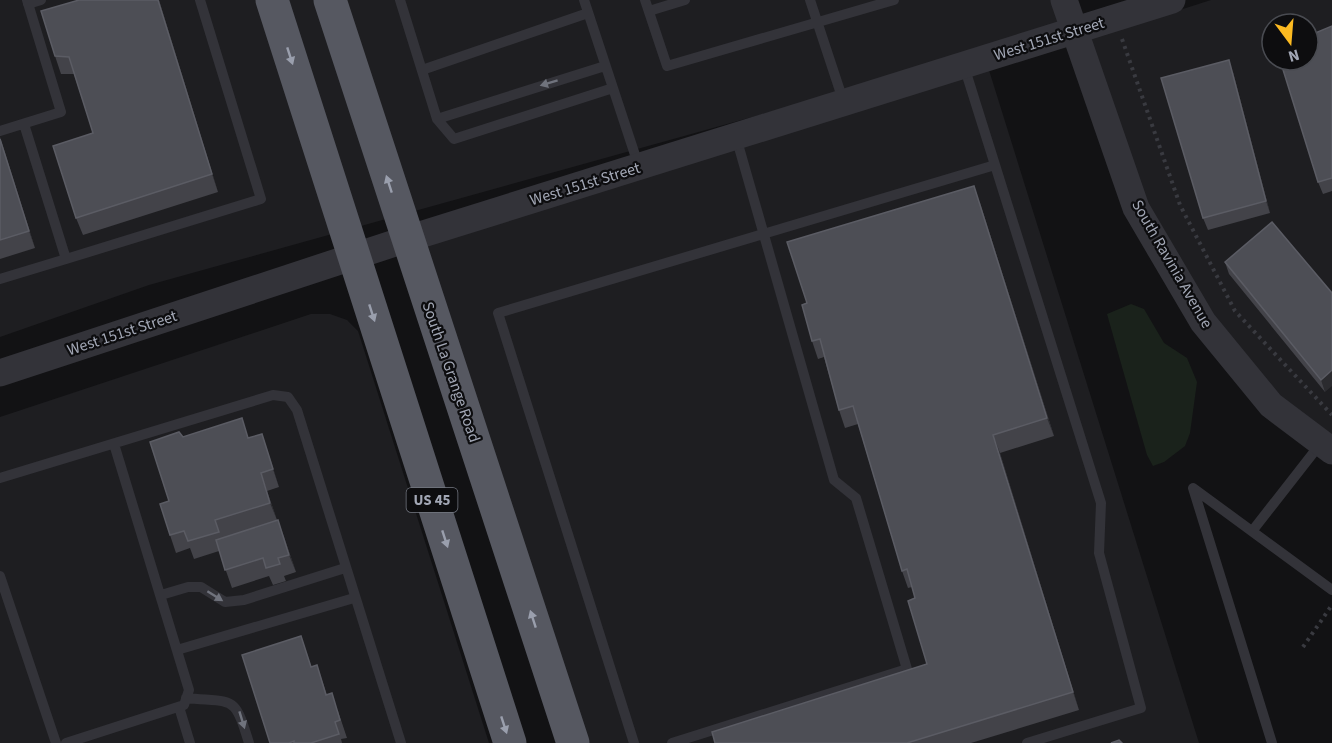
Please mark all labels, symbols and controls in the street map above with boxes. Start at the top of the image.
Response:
street label: West 151st Street [991,12,1108,66]
north arrow [1260,12,1320,72]
text: N [1286,43,1302,67]
one-way arrow [286,47,295,65]
one-way arrow [540,79,558,88]
street label: West 151st Street [527,157,644,211]
one-way arrow [384,175,393,193]
street label: South Ravinia Avenue [1126,196,1218,332]
street label: South La Grange Road [417,299,485,445]
one-way arrow [368,304,378,322]
street label: West 151st Street [64,305,180,361]
road number: US 45 [406,488,458,512]
one-way arrow [441,530,450,548]
one-way arrow [207,590,223,601]
one-way arrow [527,610,537,628]
one-way arrow [238,711,247,729]
one-way arrow [500,716,510,734]

